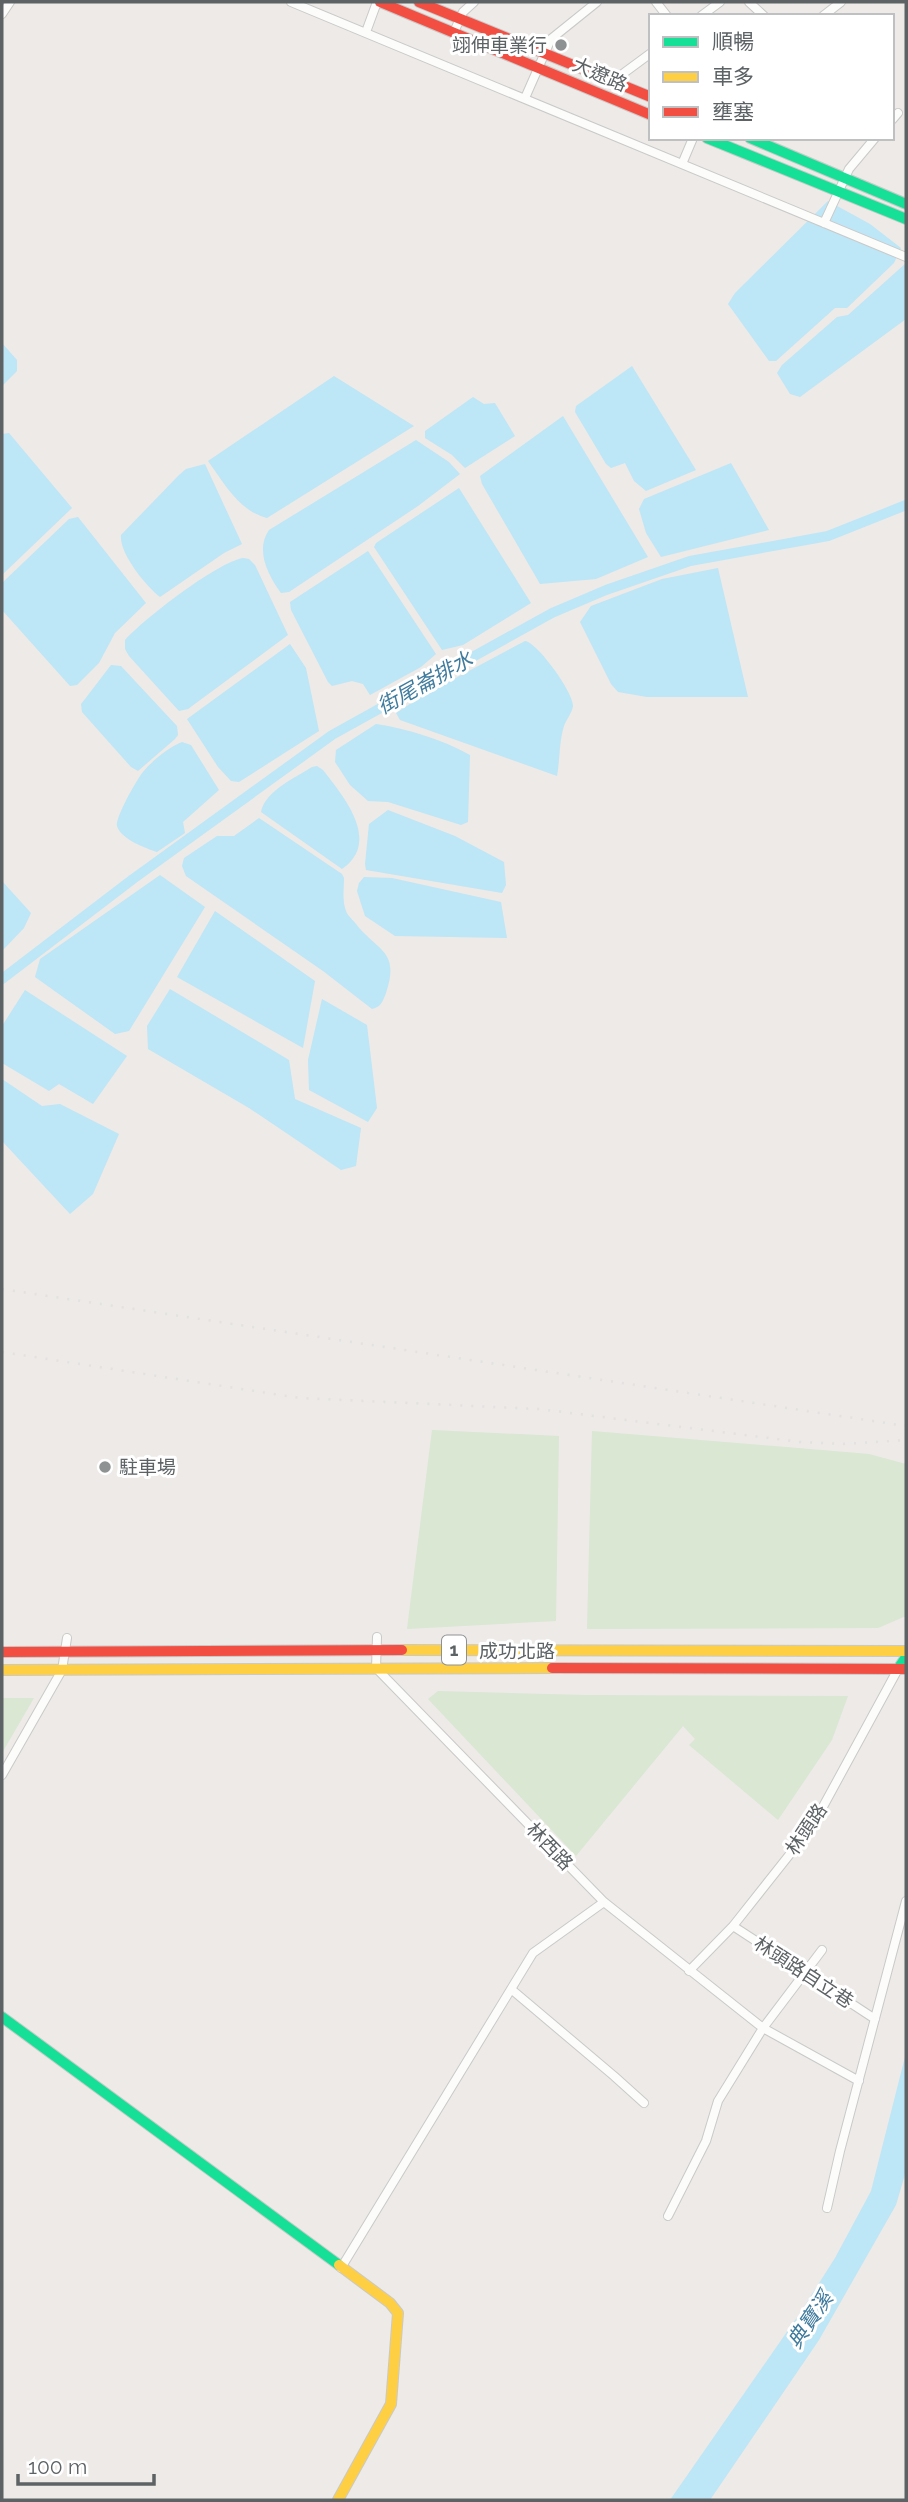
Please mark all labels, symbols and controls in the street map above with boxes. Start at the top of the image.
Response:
legend [649,14,894,140]
text: 順暢 [712,29,754,54]
place label: 翊伸車業行 [452,34,547,56]
marker: 翊伸車業行 [553,37,569,53]
street label: 大遼路 [569,53,631,95]
text: 車多 [712,64,754,89]
text: 壅塞 [712,99,754,124]
water label: 街尾崙排水 [373,646,478,719]
place label: 駐車場 [119,1456,176,1478]
marker: 駐車場 [97,1459,113,1475]
road number: 1 [442,1636,466,1665]
street label: 成功北路 [479,1640,555,1662]
street label: 林頭路 [781,1799,831,1859]
street label: 林西路 [522,1818,578,1874]
street label: 林頭路自立巷 [750,1932,858,2012]
water label: 典寶溪 [782,2284,839,2353]
scale bar [18,2442,154,2486]
text: 100 m [28,2454,87,2479]

